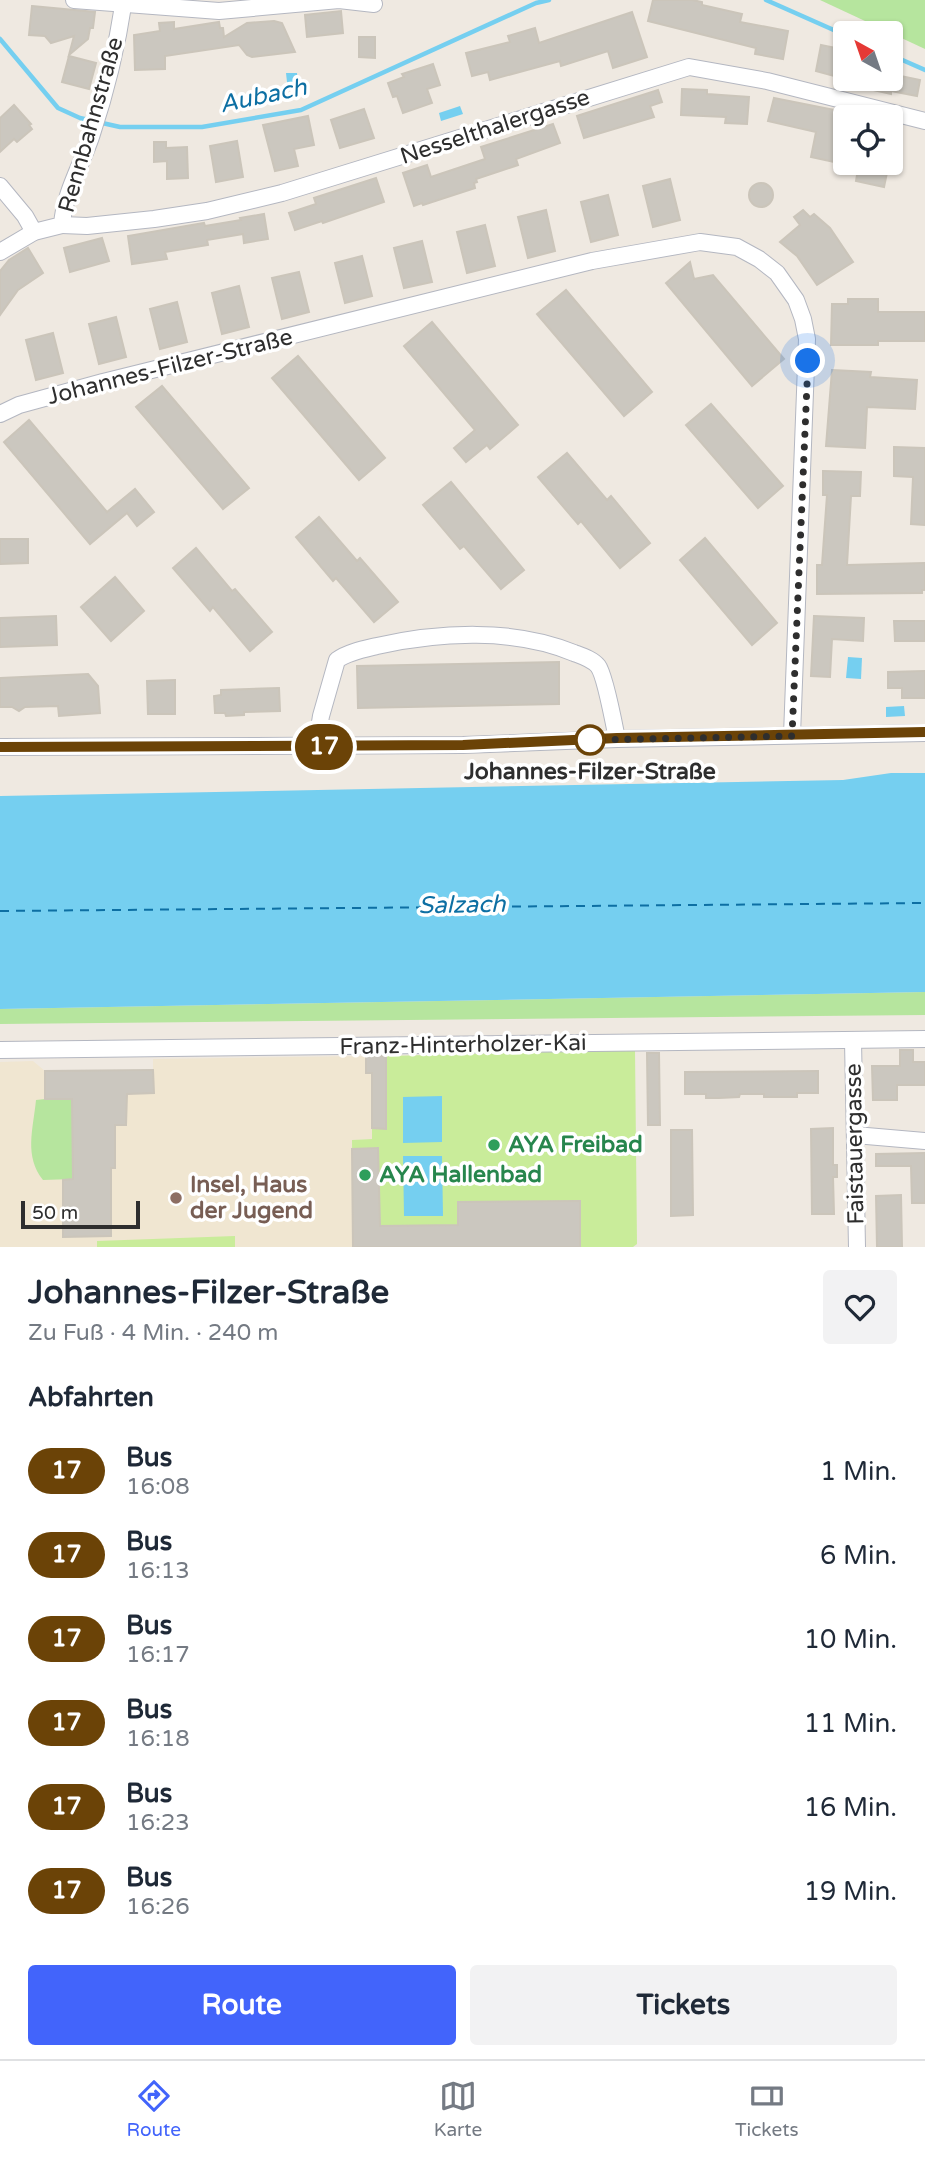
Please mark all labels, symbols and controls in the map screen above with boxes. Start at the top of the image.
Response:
north arrow [833,21,903,91]
map controls [833,21,903,175]
street label: Rennbahnstraße [53,34,129,216]
water label: Aubach [217,72,311,119]
street label: Nesselthalergasse [397,83,593,171]
button: locate [833,105,903,175]
street label: Johannes-Filzer-Straße [44,323,296,411]
your location [790,343,825,378]
line badge: 17 [292,724,356,770]
marker: Johannes-Filzer-Straße [575,725,605,755]
text: 17 [309,732,339,761]
place label: Johannes-Filzer-Straße [463,758,716,786]
water label: Salzach [418,890,507,920]
street label: Franz-Hinterholzer-Kai [339,1029,587,1061]
street label: Faistauergasse [840,1063,870,1225]
place label: AYA Freibad [508,1131,643,1159]
marker: AYA Freibad [486,1137,502,1153]
place label: AYA Hallenbad [379,1161,542,1189]
marker: AYA Hallenbad [357,1167,373,1183]
place label: Insel, Haus der Jugend [190,1171,313,1225]
marker: Insel, Haus der Jugend [168,1190,184,1206]
scale bar [21,1198,140,1230]
text: 50 m [32,1202,78,1224]
button: heart [823,1270,897,1344]
text: Johannes-Filzer-Straße [28,1273,389,1312]
text: Zu Fuß · 4 Min. · 240 m [28,1319,278,1347]
text: Abfahrten [28,1382,154,1413]
text: Bus [126,1442,172,1473]
text: 17 [51,1456,82,1485]
text: 1 Min. [820,1456,897,1487]
text: 16:08 [126,1473,190,1501]
text: Bus [126,1526,172,1557]
text: 17 [51,1540,82,1569]
text: 6 Min. [820,1540,897,1571]
text: 16:13 [126,1557,190,1585]
text: Bus [126,1610,172,1641]
text: 17 [51,1624,82,1653]
text: 10 Min. [804,1624,897,1655]
text: 16:17 [126,1641,190,1669]
text: Bus [126,1694,172,1725]
text: 17 [51,1708,82,1737]
text: 11 Min. [804,1708,897,1739]
text: 16:18 [126,1725,190,1753]
text: Bus [126,1778,172,1809]
text: 17 [51,1792,82,1821]
text: 16 Min. [804,1792,897,1823]
text: 16:23 [126,1809,190,1837]
text: Bus [126,1862,172,1893]
text: 17 [51,1876,82,1905]
text: 19 Min. [804,1876,897,1907]
text: 16:26 [126,1893,190,1921]
button: Route [28,1965,456,2045]
button: Tickets [470,1965,897,2045]
tab: Route [126,2077,181,2141]
tab: Karte [434,2077,482,2141]
tab: Tickets [735,2077,799,2141]

